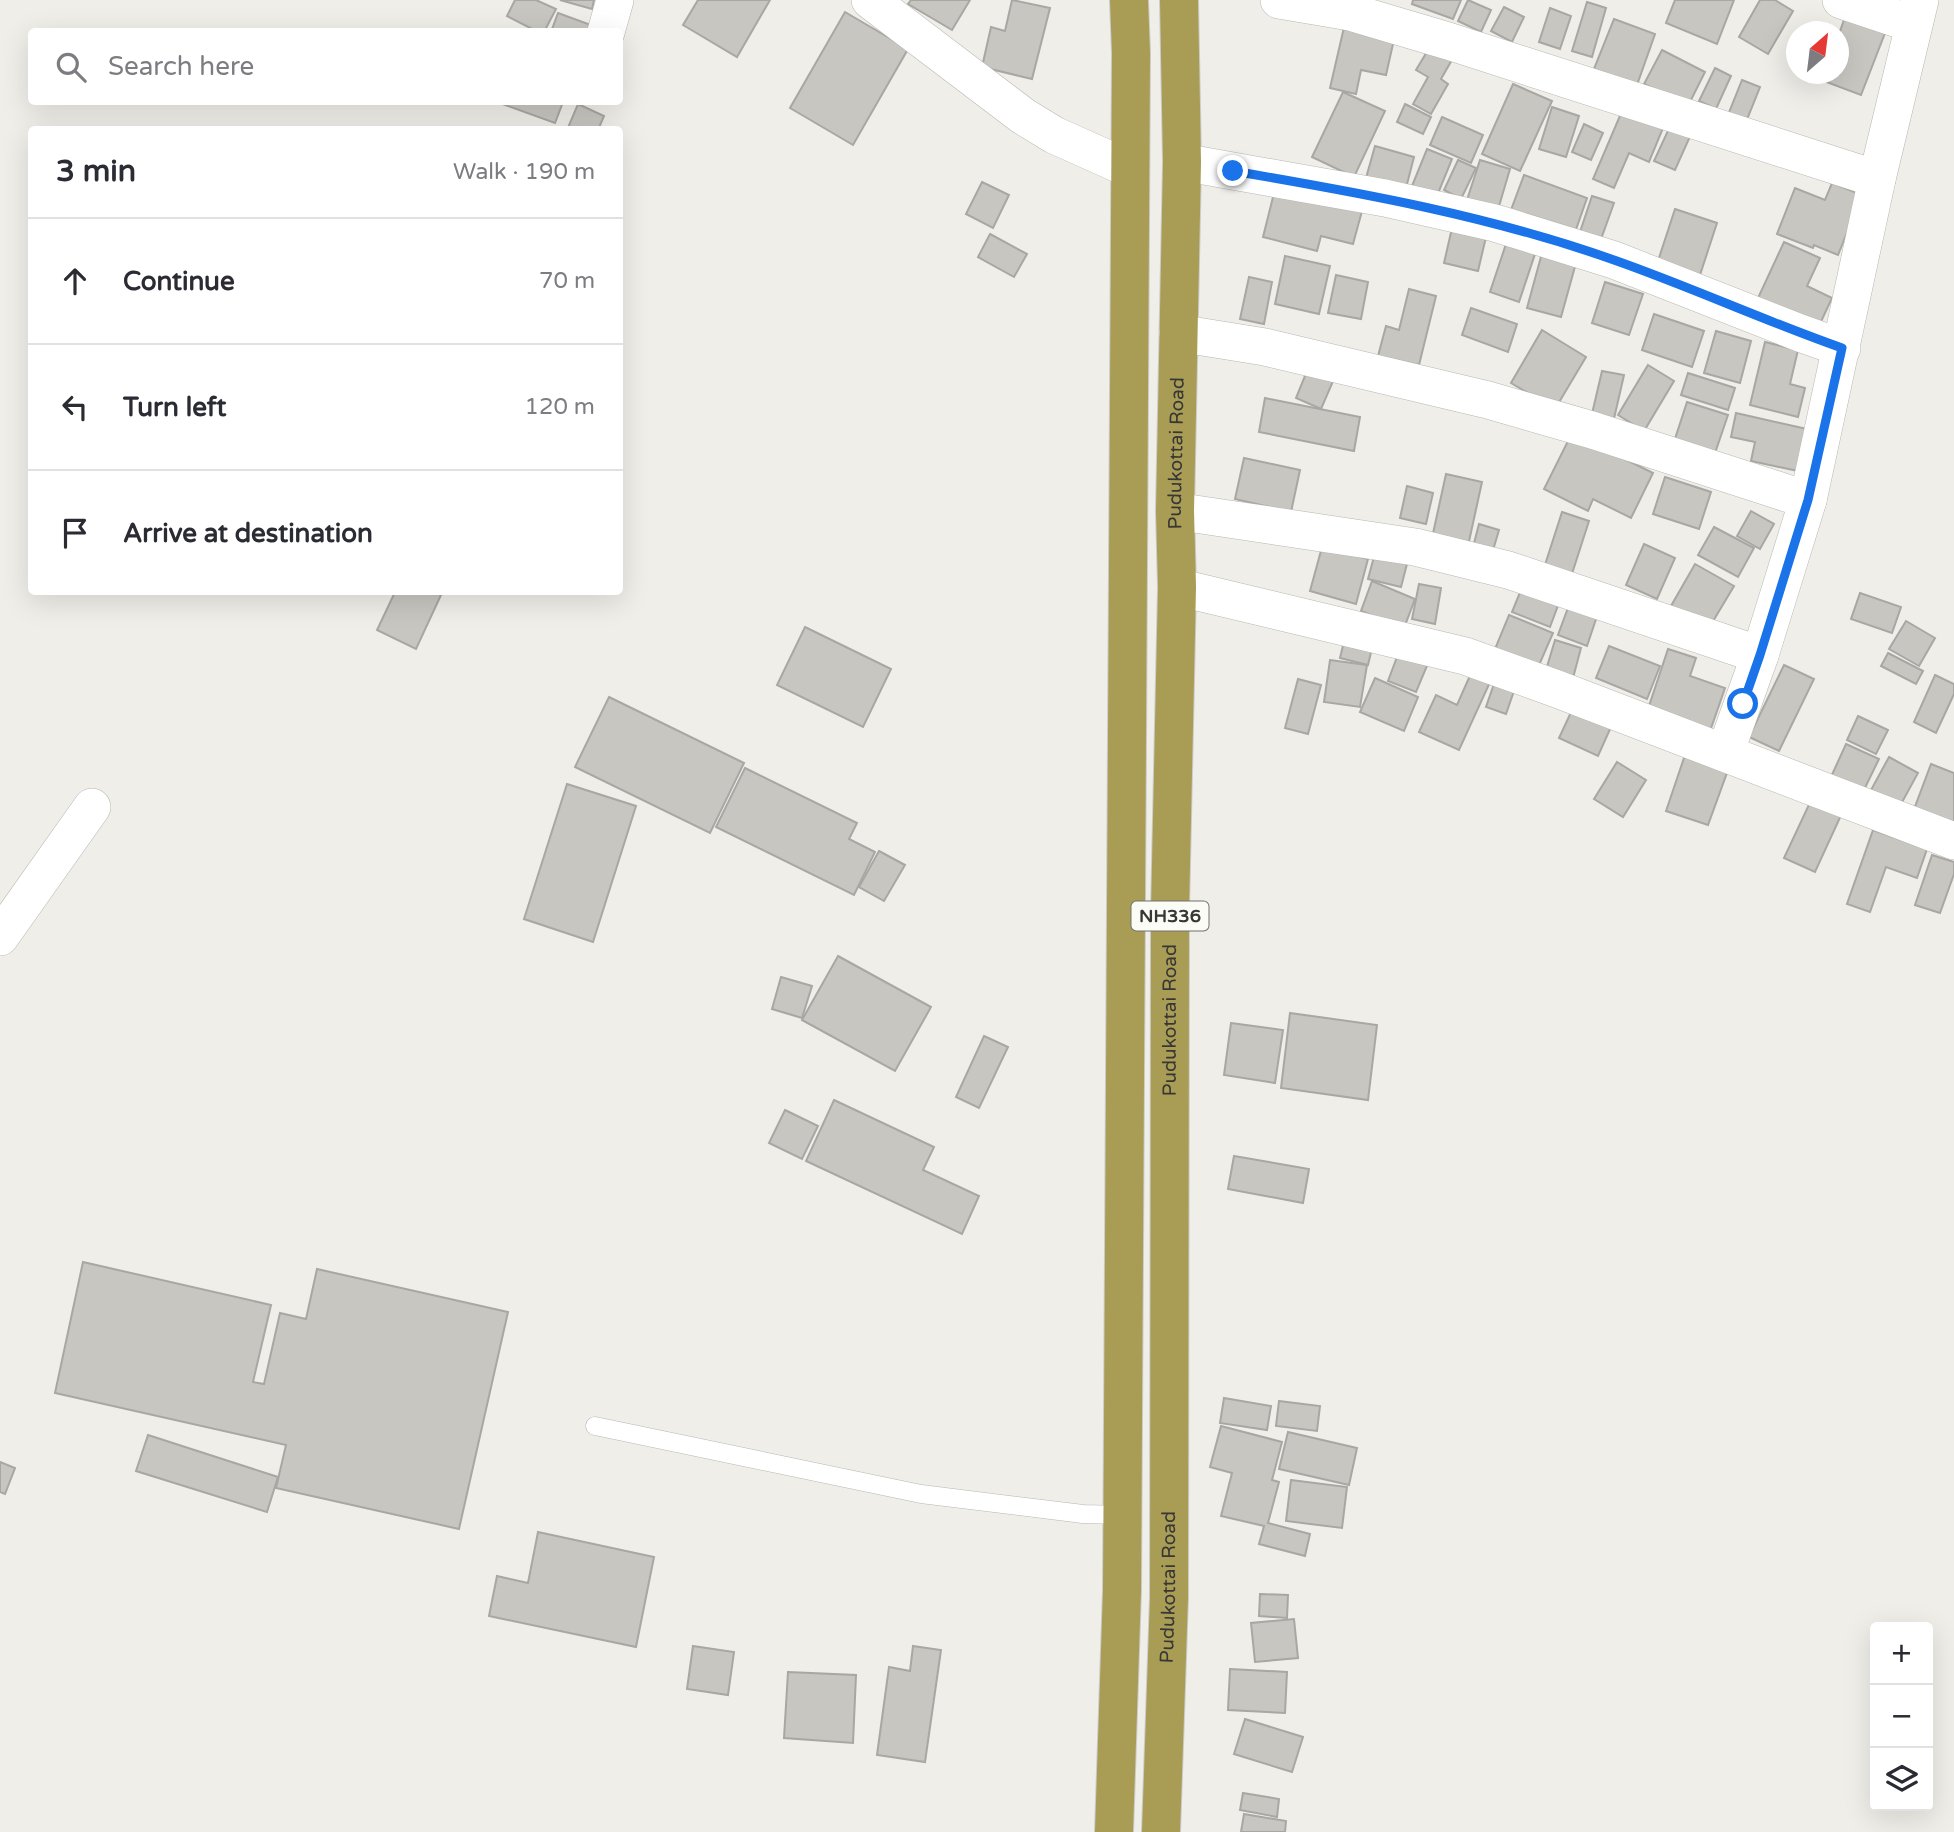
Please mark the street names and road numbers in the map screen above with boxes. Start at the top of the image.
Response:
street label: Pudukottai Road [1164,377,1189,530]
road number: NH336 [1132,902,1208,931]
street label: Pudukottai Road [1159,944,1181,1096]
street label: Pudukottai Road [1156,1511,1180,1664]

